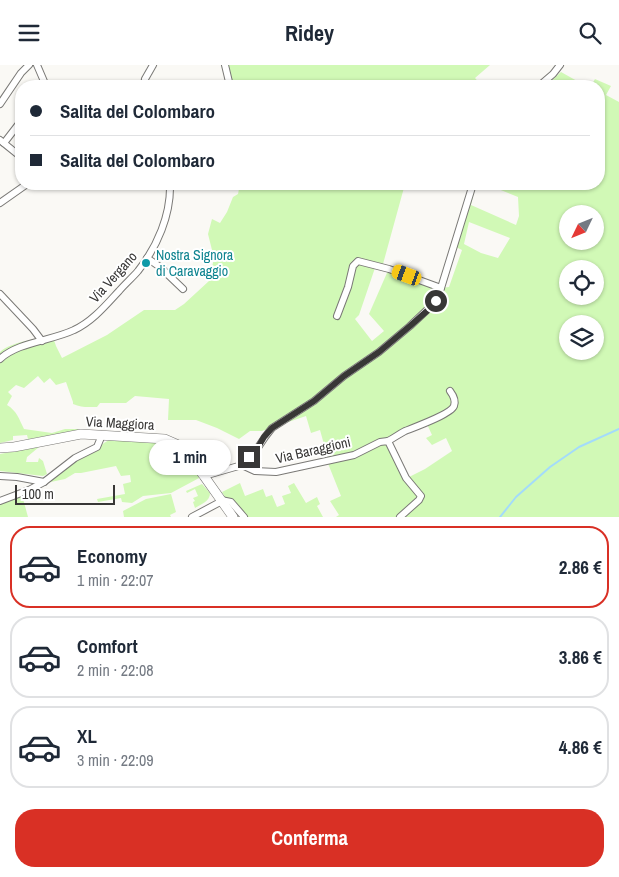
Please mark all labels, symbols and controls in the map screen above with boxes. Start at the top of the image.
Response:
text: Ridey [285,18,334,48]
icon: menu [15,19,43,47]
icon: search [576,19,604,47]
text: Salita del Colombaro [60,98,215,124]
text: Salita del Colombaro [60,147,215,173]
north arrow [559,205,604,250]
map controls [559,205,604,360]
place label: Nostra Signora di Caravaggio [156,246,234,280]
street label: Via Vergano [85,248,141,306]
marker: Nostra Signora di Caravaggio [140,257,152,269]
button: locate [559,260,604,305]
car [390,263,423,287]
route start [425,290,447,312]
button: layers [559,315,604,360]
street label: Via Maggiora [85,412,155,434]
street label: Via Baraggioni [274,433,352,467]
callout: 1 min [149,439,232,475]
text: 1 min [173,446,207,468]
route end [238,446,260,468]
scale bar [15,482,115,505]
text: 100 m [22,485,54,503]
text: Economy [77,543,147,569]
icon: car [17,545,62,590]
text: 2.86 € [559,554,602,580]
text: 1 min · 22:07 [77,569,154,591]
text: Comfort [77,633,138,659]
icon: car [17,635,62,680]
text: 3.86 € [559,644,602,670]
text: 2 min · 22:08 [77,659,154,681]
text: XL [77,723,97,749]
icon: car [17,725,62,770]
text: 4.86 € [559,734,602,760]
text: 3 min · 22:09 [77,749,154,771]
button: Conferma [15,809,604,867]

